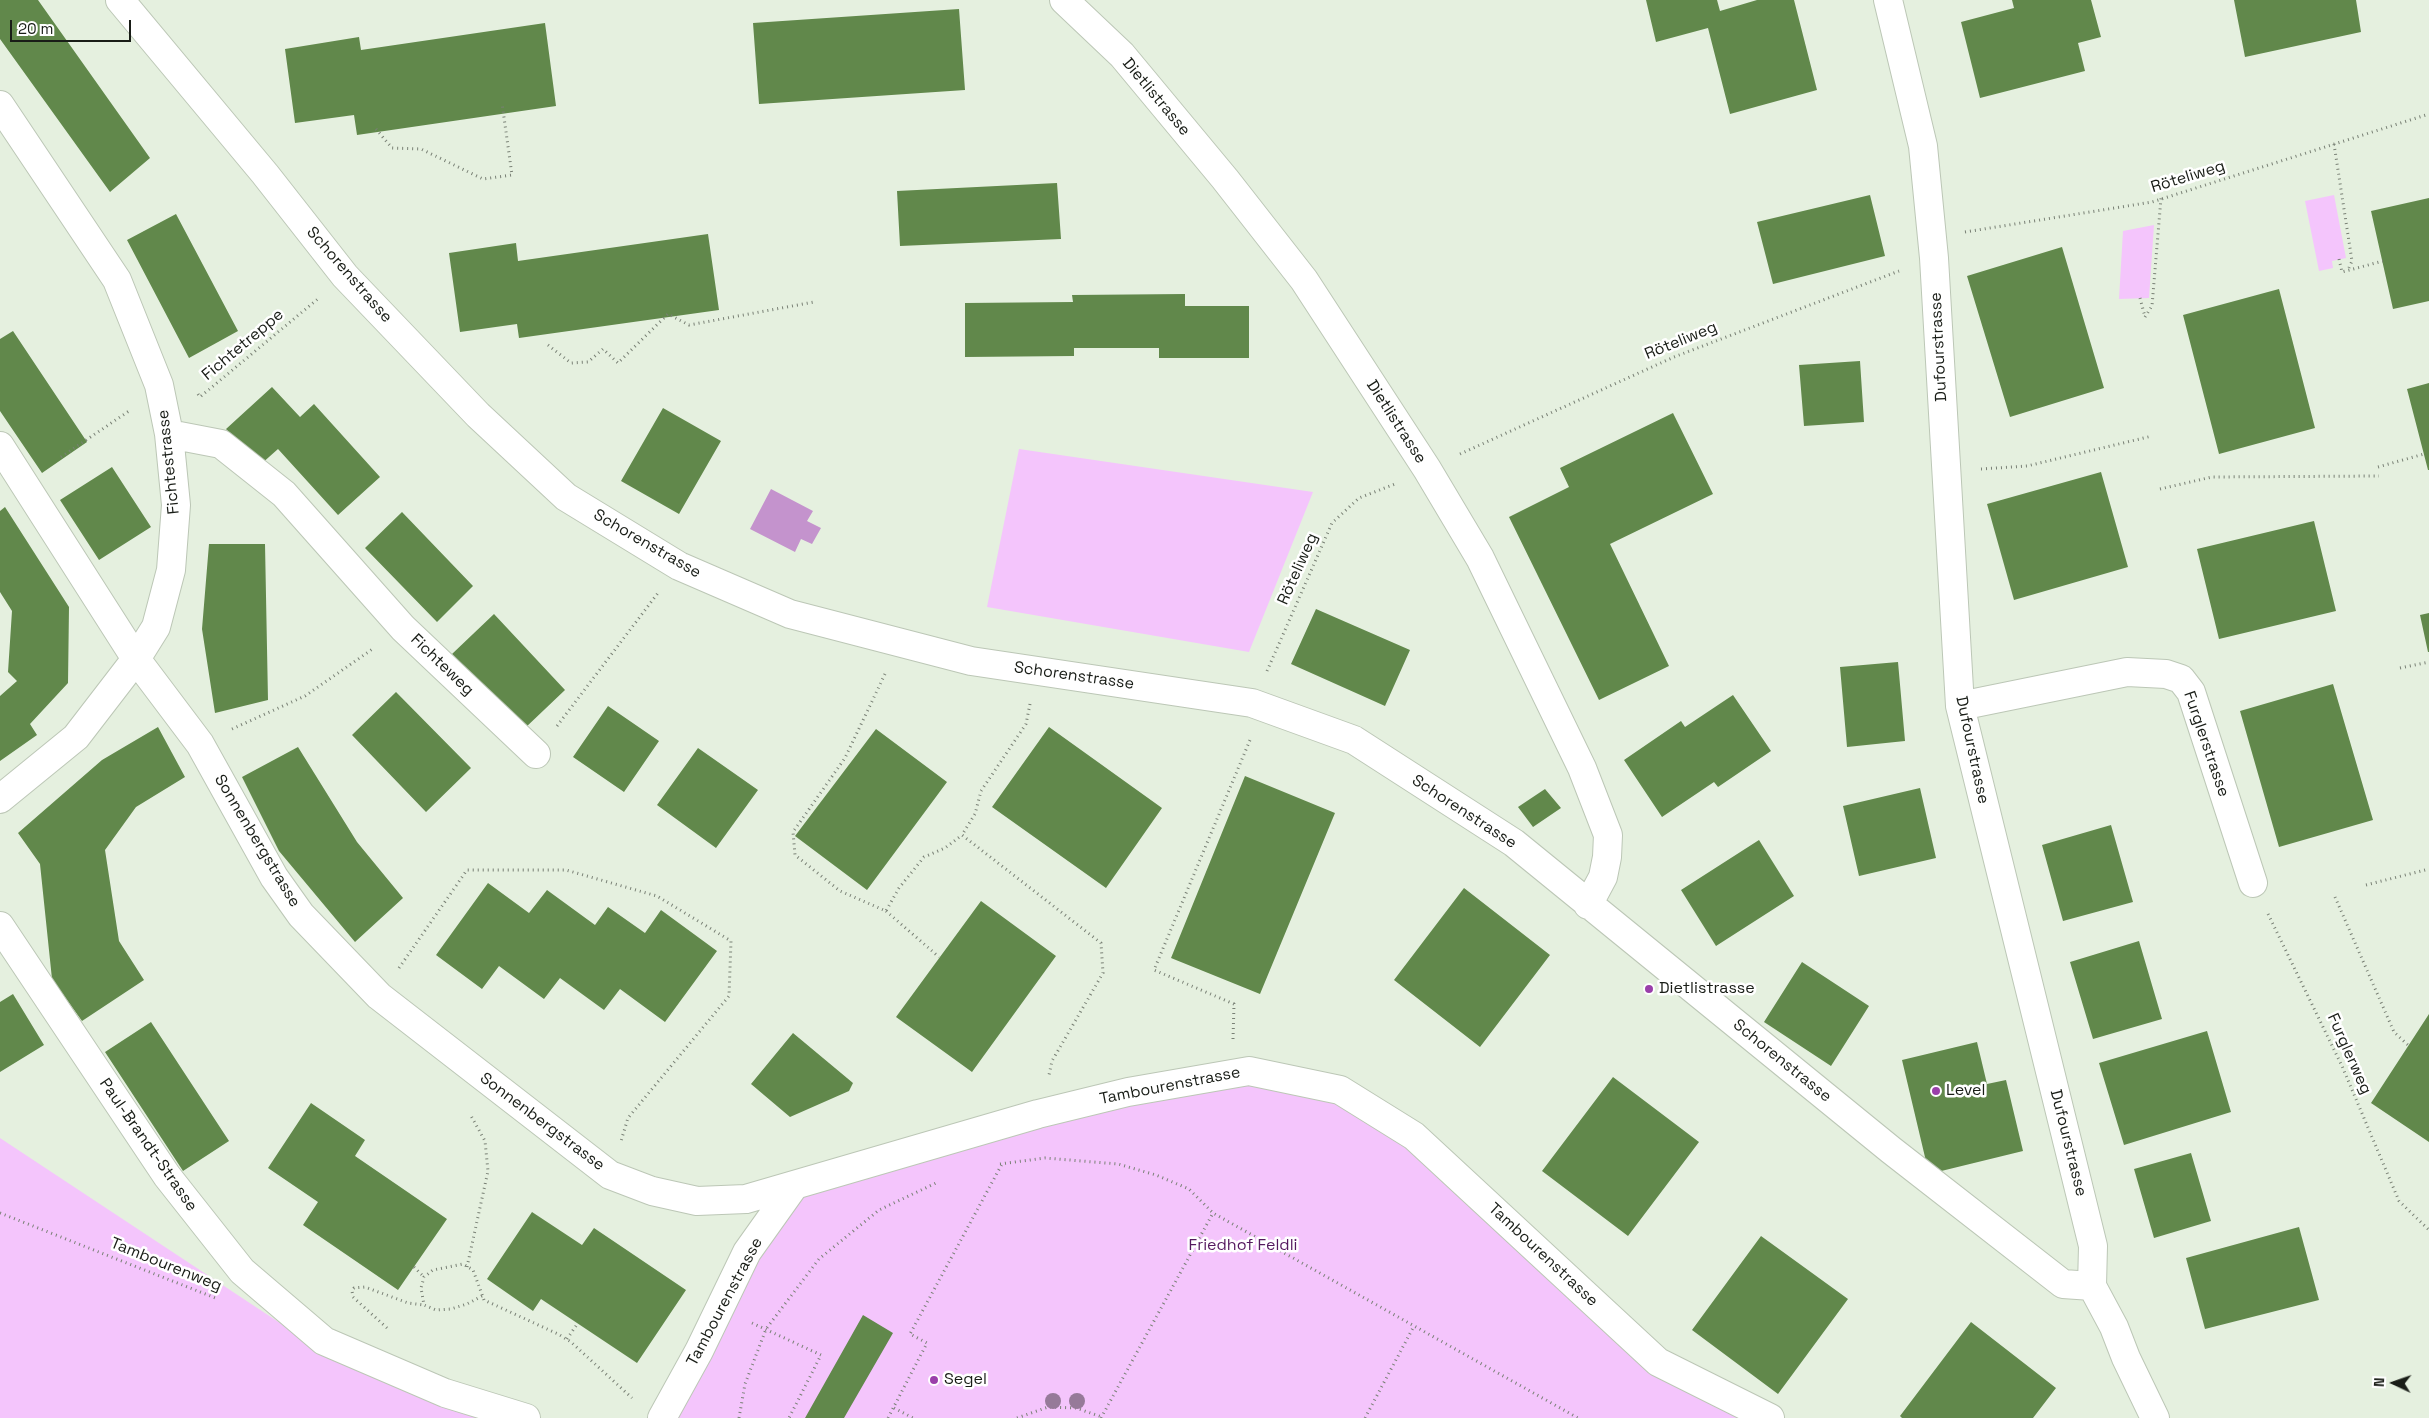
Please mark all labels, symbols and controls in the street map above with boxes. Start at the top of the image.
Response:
scale bar [12,10,134,42]
text: 20 m [18,19,53,38]
street label: Dietlistrasse [1118,54,1194,140]
street label: Röteliweg [2149,157,2227,197]
street label: Schorenstrasse [302,223,396,327]
street label: Dufourstrasse [1927,292,1951,402]
street label: Fichtetreppe [198,305,288,385]
street label: Röteliweg [1642,318,1720,364]
street label: Dietlistrasse [1362,377,1430,467]
street label: Fichtestrasse [154,409,184,515]
street label: Schorenstrasse [590,505,704,583]
street label: Röteliweg [1274,530,1322,608]
street label: Fichteweg [406,630,478,700]
street label: Schorenstrasse [1013,658,1135,694]
street label: Furglerstrasse [2179,689,2233,799]
street label: Dufourstrasse [1951,694,1993,806]
street label: Sonnenbergstrasse [210,771,304,911]
street label: Schorenstrasse [1408,771,1520,853]
place label: Dietlistrasse [1659,979,1755,999]
marker: Dietlistrasse [1643,983,1655,995]
street label: Furglerweg [2323,1011,2375,1097]
street label: Schorenstrasse [1729,1015,1835,1107]
street label: Tambourenstrasse [1098,1063,1242,1109]
street label: Sonnenbergstrasse [476,1069,608,1175]
street label: Paul-Brandt-Strasse [95,1075,201,1215]
place label: Level [1946,1081,1986,1101]
marker: Level [1930,1085,1942,1097]
street label: Dufourstrasse [2045,1088,2091,1198]
street label: Tambourenstrasse [1484,1199,1602,1311]
street label: Tambourenweg [108,1234,224,1296]
street label: Tambourenstrasse [683,1234,767,1370]
park label: Friedhof Feldli [1188,1236,1298,1256]
north arrow [2369,1358,2419,1408]
place label: Segel [944,1370,987,1390]
marker: Segel [928,1374,940,1386]
text: N [2370,1377,2388,1387]

